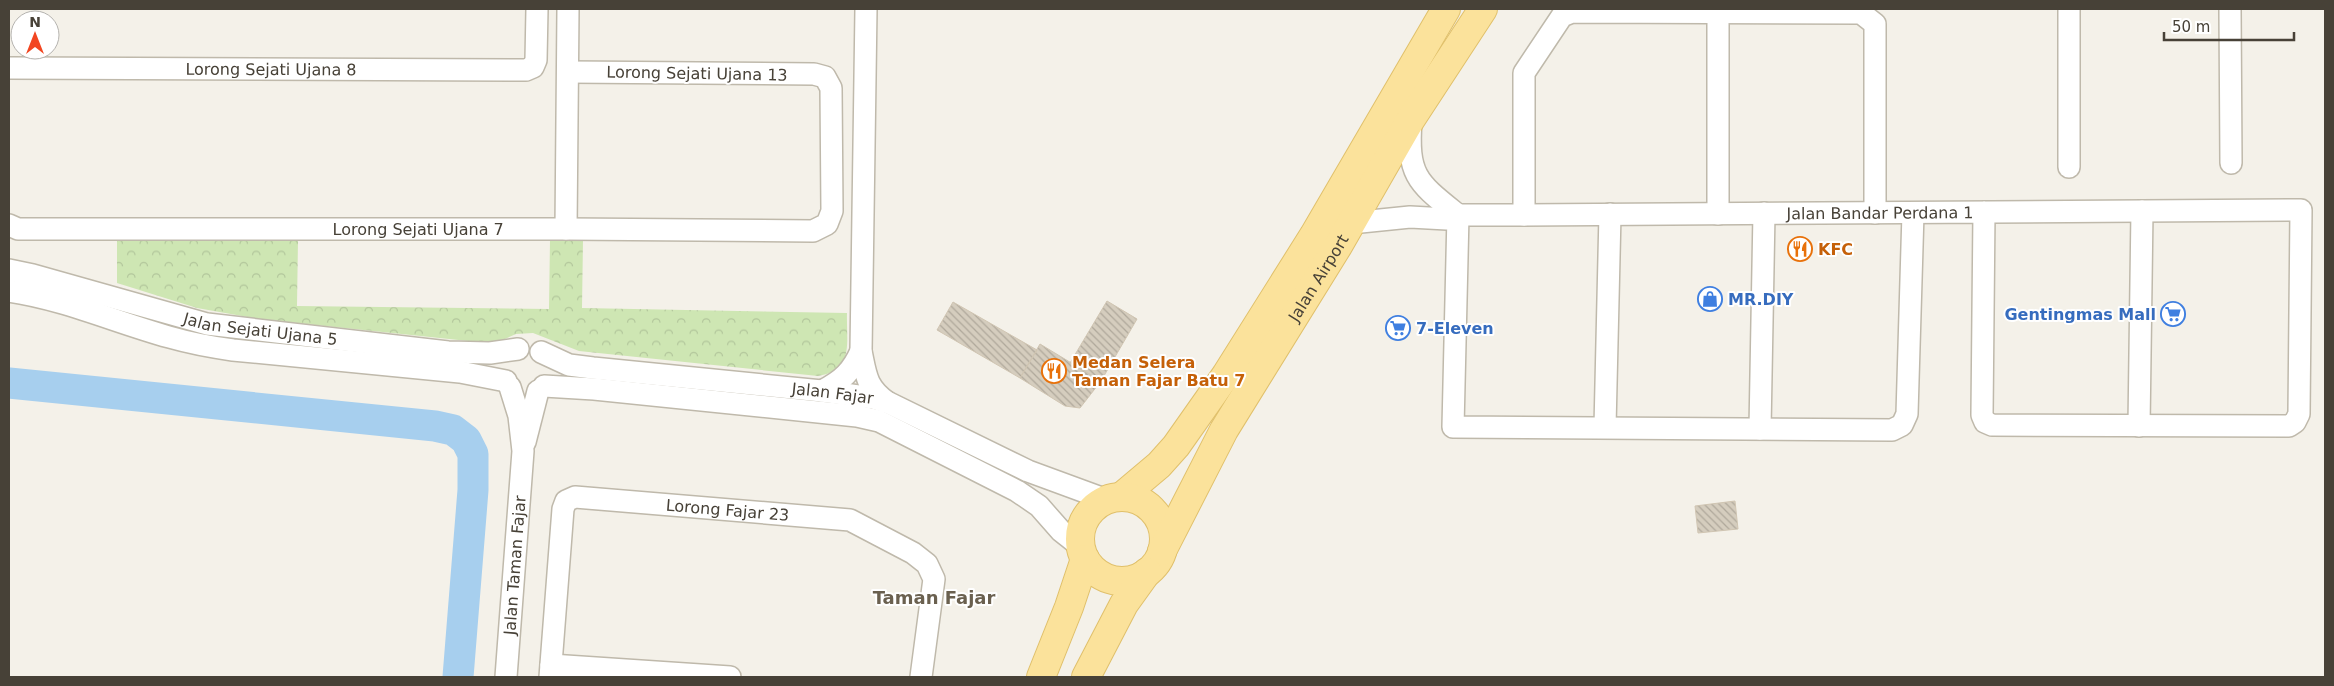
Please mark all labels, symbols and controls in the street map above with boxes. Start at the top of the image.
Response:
north arrow [10,10,60,60]
scale bar [2164,10,2294,42]
text: N [29,14,41,30]
text: 50 m [2172,18,2210,36]
street label: Lorong Sejati Ujana 8 [185,60,357,79]
street label: Lorong Sejati Ujana 13 [606,62,788,85]
street label: Jalan Bandar Perdana 1 [1785,203,1974,223]
street label: Lorong Sejati Ujana 7 [333,220,504,239]
street label: Jalan Airport [1284,231,1353,326]
restaurant icon: KFC [1787,236,1813,262]
place label: KFC [1818,240,1853,259]
shop icon: MR.DIY [1697,286,1723,312]
place label: MR.DIY [1728,290,1794,309]
supermarket icon: Gentingmas Mall [2160,301,2186,327]
place label: Gentingmas Mall [2004,305,2156,324]
street label: Jalan Sejati Ujana 5 [180,309,339,349]
supermarket icon: 7-Eleven [1385,315,1411,341]
place label: 7-Eleven [1416,319,1494,338]
place label: Medan Selera Taman Fajar Batu 7 [1072,353,1245,390]
restaurant icon: Medan Selera Taman Fajar Batu 7 [1041,358,1067,384]
street label: Jalan Fajar [790,379,875,408]
street label: Jalan Taman Fajar [500,494,530,637]
street label: Lorong Fajar 23 [665,496,790,525]
district label: Taman Fajar [873,587,995,608]

